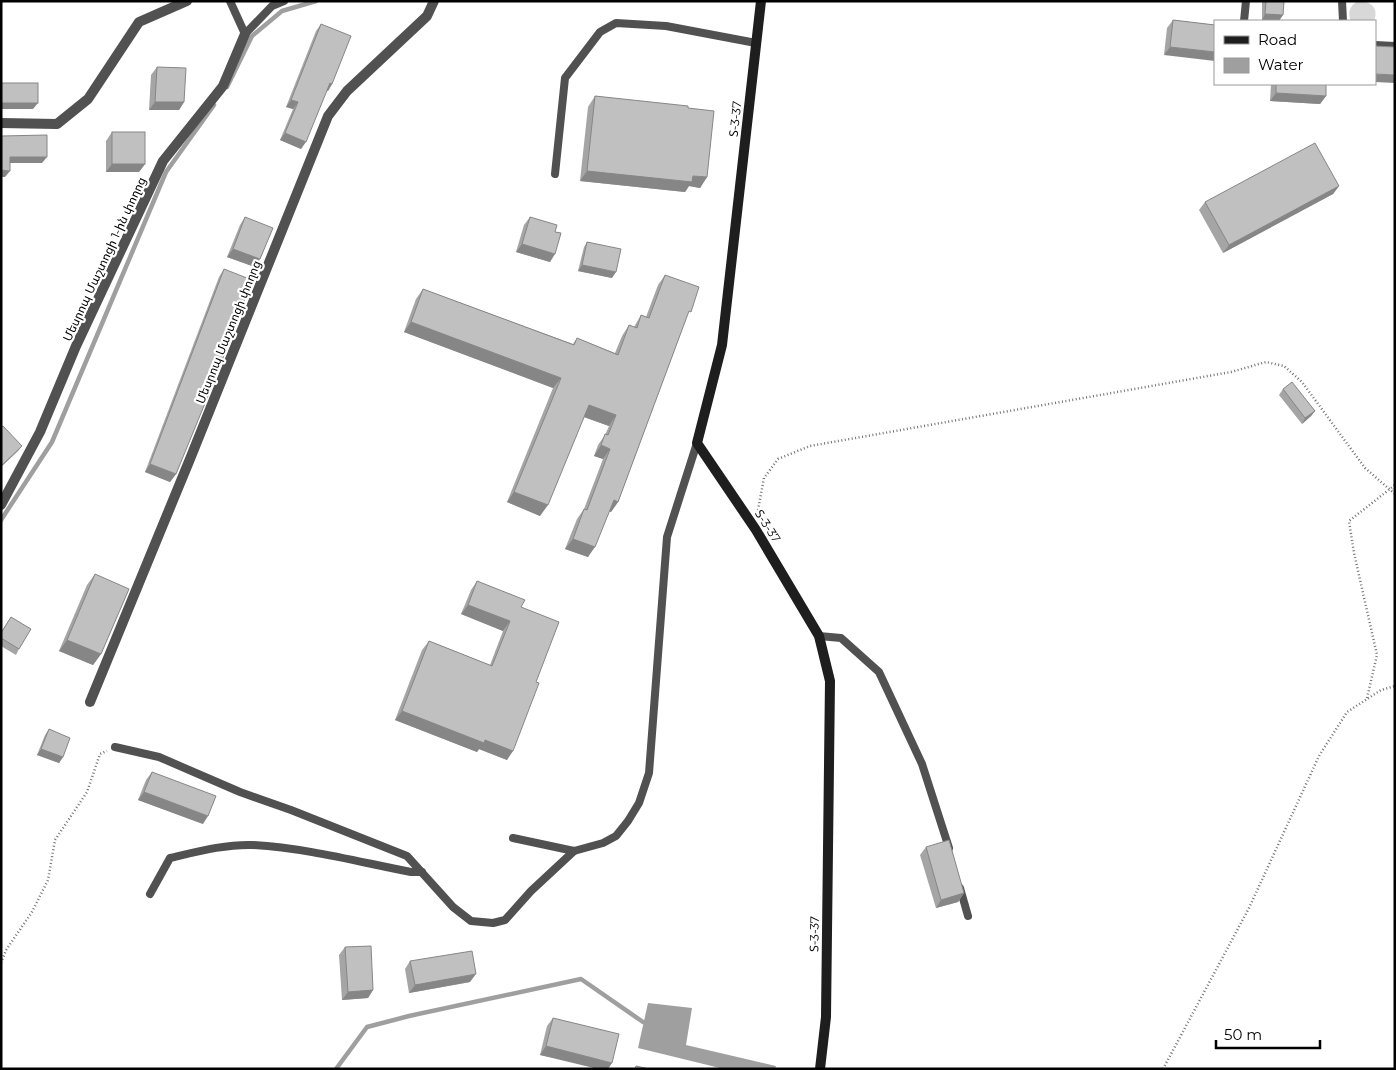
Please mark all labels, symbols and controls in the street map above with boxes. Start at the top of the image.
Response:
legend [1214,20,1376,85]
text: Road [1258,30,1297,49]
text: Water [1258,55,1304,74]
street label: Տ-3-37 [726,100,744,138]
street label: Մեսրոպ Մաշտոցի 1-ին փողոց [59,174,149,344]
street label: Մեսրոպ Մաշտոցի փողոց [192,258,264,406]
street label: Տ-3-37 [752,507,784,545]
street label: Տ-3-37 [806,916,822,952]
scale bar [1216,1018,1320,1050]
text: 50 m [1224,1025,1262,1044]

